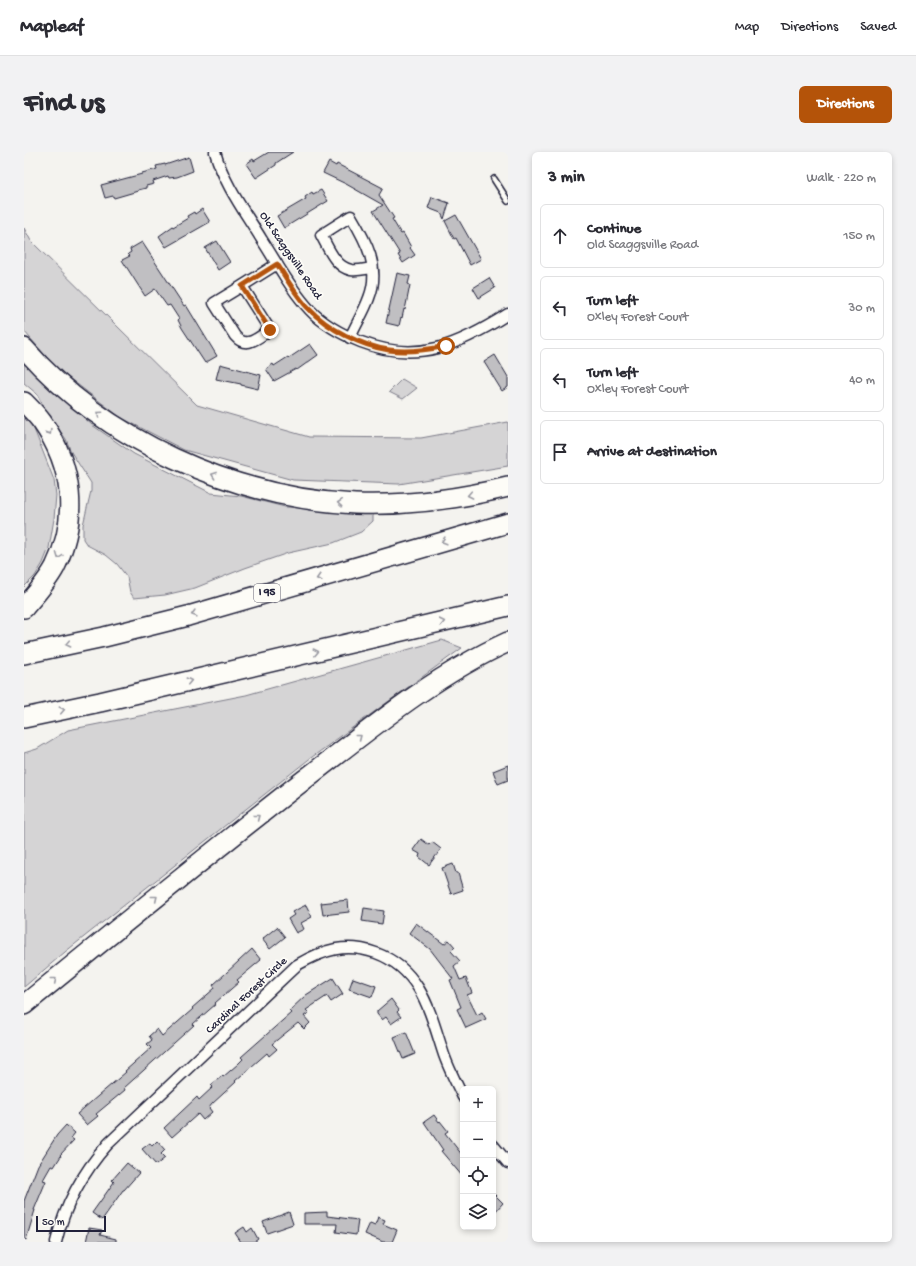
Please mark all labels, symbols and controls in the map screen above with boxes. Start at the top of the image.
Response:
text: Mapleaf [20,16,83,39]
text: Map [735,19,759,36]
text: Directions [781,19,838,36]
text: Saved [860,19,896,36]
button: Directions [799,86,892,123]
text: Find us [24,88,104,121]
text: 3 min [548,168,585,188]
text: Walk · 220 m [806,171,876,186]
street label: Old Scaggsville Road [256,210,325,303]
text: Continue [587,220,641,238]
icon: ahead [549,225,571,247]
text: 150 m [843,229,875,244]
text: Old Scaggsville Road [587,238,698,253]
text: Turn left [587,292,638,310]
icon: left [549,297,571,319]
text: 30 m [849,301,875,316]
text: Oxley Forest Court [587,310,688,325]
route end [261,321,279,339]
route start [437,337,455,355]
text: Turn left [587,364,638,382]
icon: left [549,369,571,391]
text: 40 m [849,373,875,388]
text: Oxley Forest Court [587,382,688,397]
one-way arrow [96,412,103,419]
one-way arrow [44,428,51,435]
icon: arrive [549,441,571,463]
text: Arrive at destination [587,443,717,461]
one-way arrow [211,471,218,479]
one-way arrow [467,490,473,499]
one-way arrow [337,498,343,507]
one-way arrow [440,537,447,545]
one-way arrow [56,552,64,559]
one-way arrow [316,573,323,582]
road number: I 95 [254,584,280,602]
one-way arrow [191,609,198,618]
one-way arrow [439,618,445,626]
one-way arrow [64,640,71,648]
one-way arrow [312,648,319,656]
one-way arrow [186,678,192,686]
one-way arrow [59,706,65,714]
one-way arrow [355,735,362,742]
one-way arrow [252,815,259,822]
one-way arrow [150,895,157,902]
street label: Cardinal Forest Circle [203,954,291,1037]
one-way arrow [50,977,57,984]
map controls [460,1086,496,1230]
button: + [460,1086,496,1122]
button: − [460,1122,496,1158]
button: locate [460,1158,496,1194]
button: layers [460,1194,496,1230]
scale bar [36,1214,106,1233]
text: 50 m [42,1217,64,1229]

